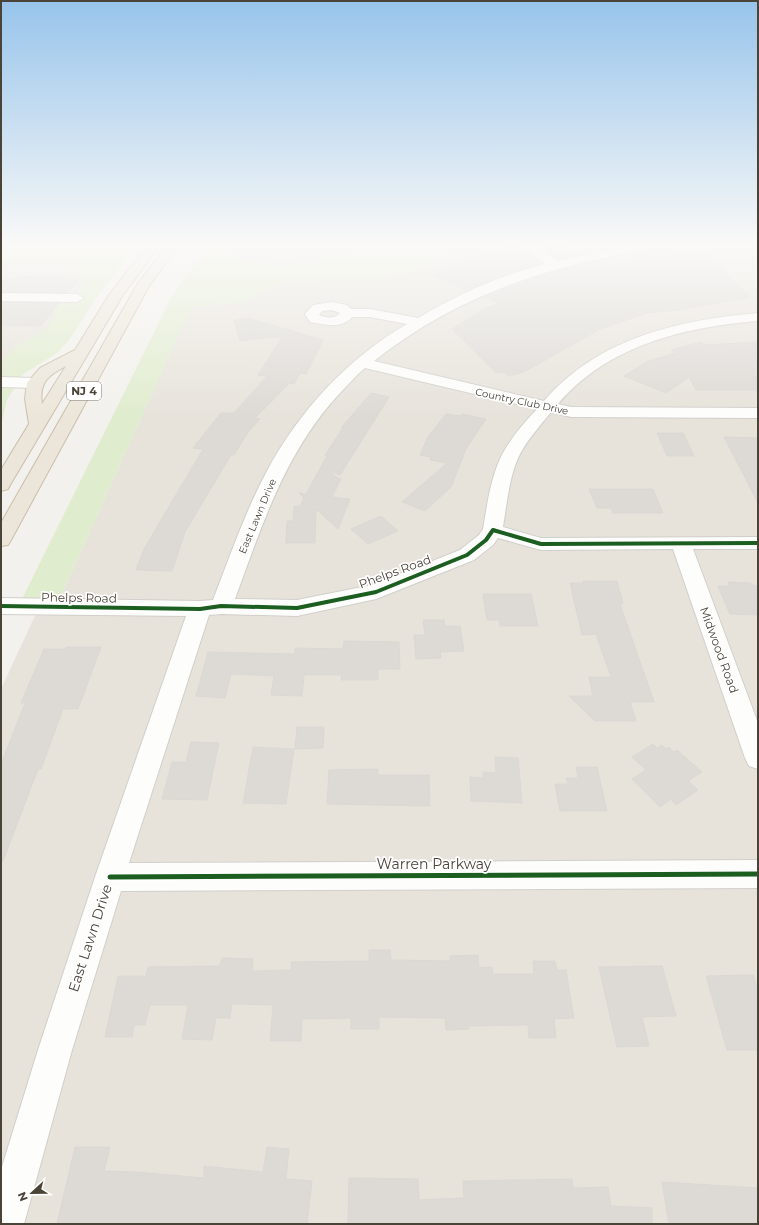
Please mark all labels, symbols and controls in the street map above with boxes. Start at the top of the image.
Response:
road number: NJ 4 [67,382,101,400]
street label: Country Club Drive [474,385,570,418]
street label: East Lawn Drive [236,477,279,556]
street label: Phelps Road [357,552,433,592]
street label: Phelps Road [41,589,117,606]
street label: Midwood Road [697,605,742,695]
street label: Warren Parkway [377,855,492,873]
street label: East Lawn Drive [64,882,116,994]
north arrow [12,1173,52,1213]
text: N [15,1190,31,1203]

